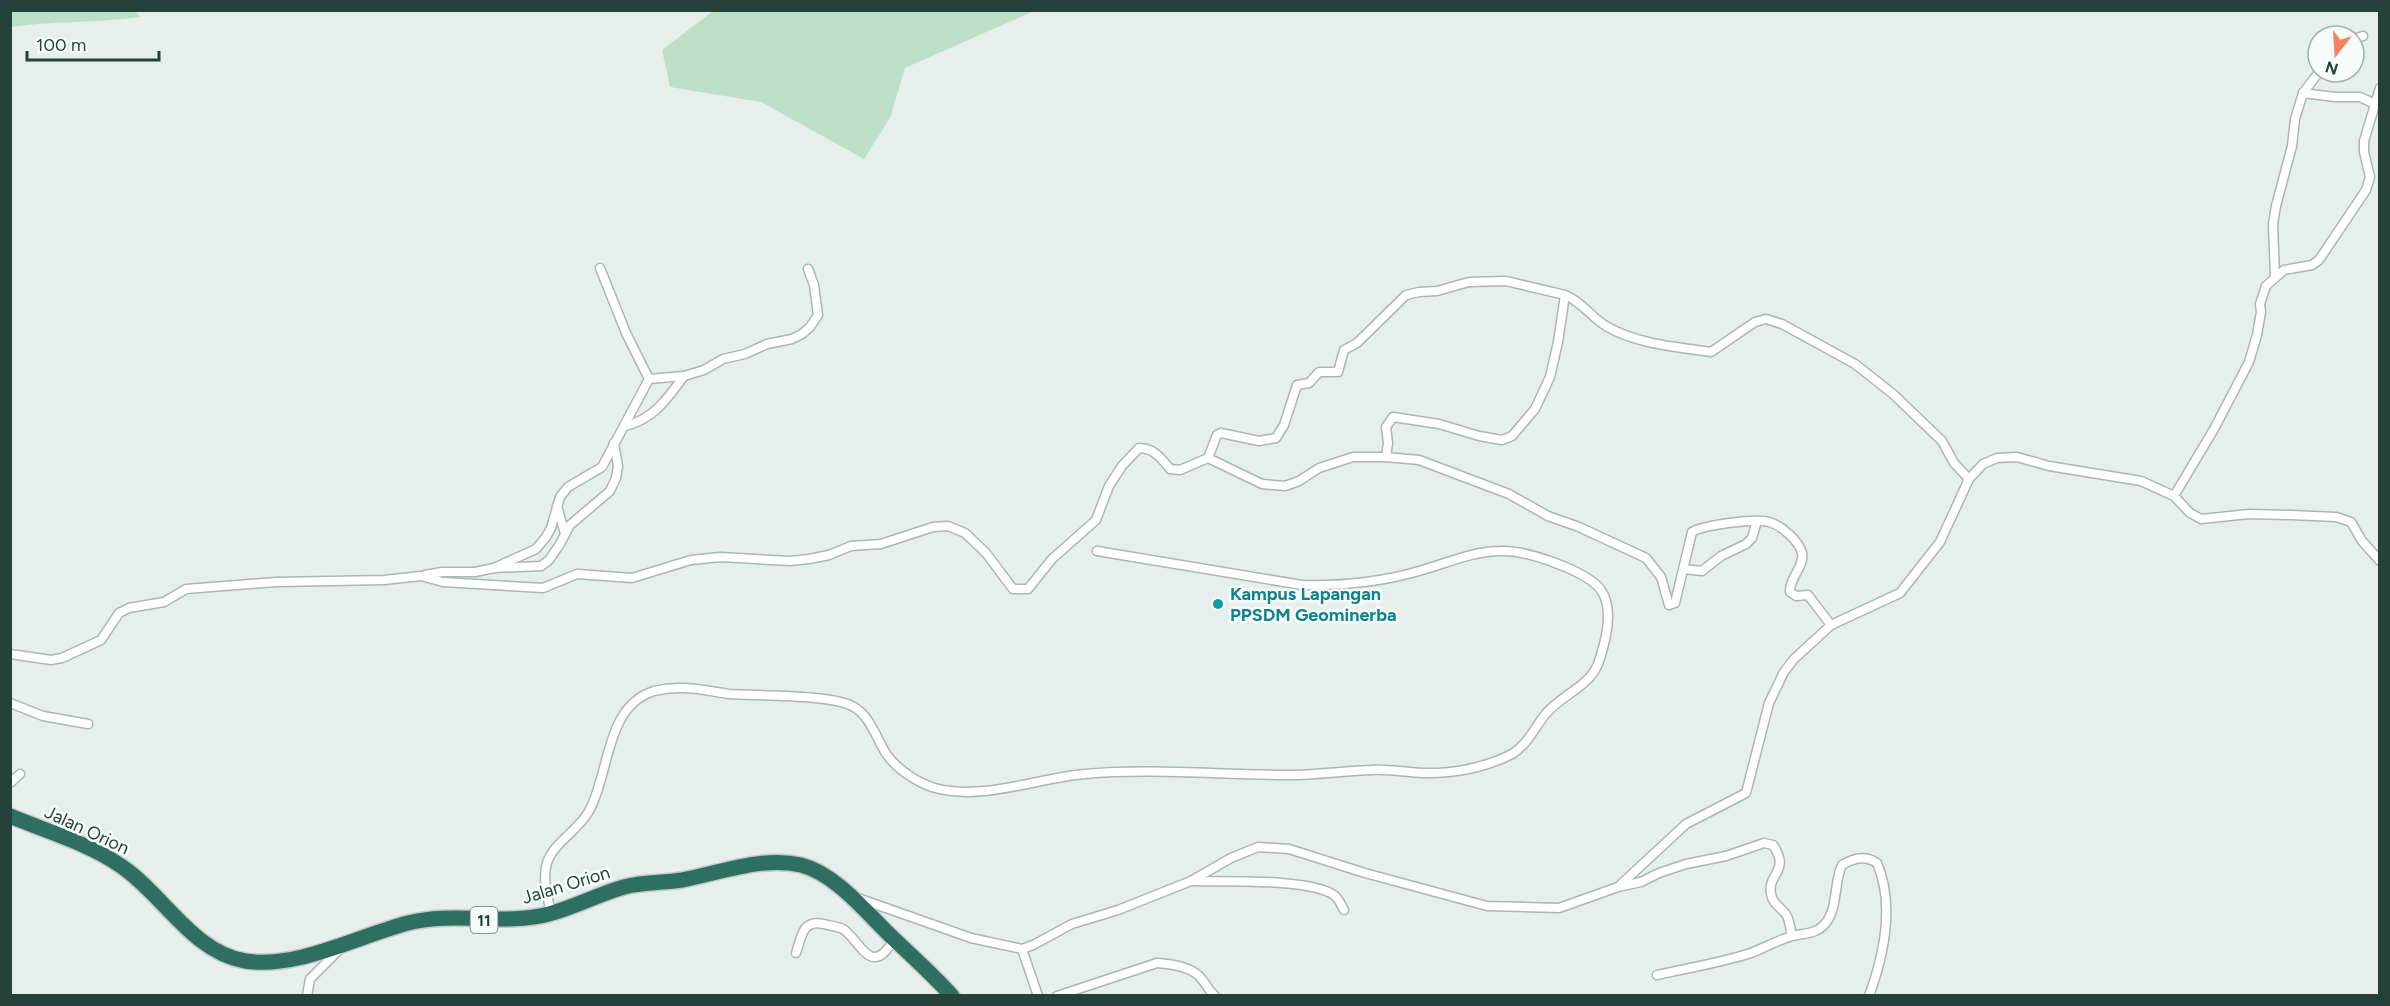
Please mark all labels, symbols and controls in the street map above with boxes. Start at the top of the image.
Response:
scale bar [27,24,159,62]
north arrow [2306,24,2366,84]
text: 100 m [36,34,86,56]
text: N [2323,57,2340,79]
place label: Kampus Lapangan PPSDM Geominerba [1230,583,1397,626]
marker: Kampus Lapangan PPSDM Geominerba [1211,597,1225,611]
street label: Jalan Orion [41,801,133,859]
street label: Jalan Orion [519,861,613,909]
road number: 11 [470,907,498,933]

